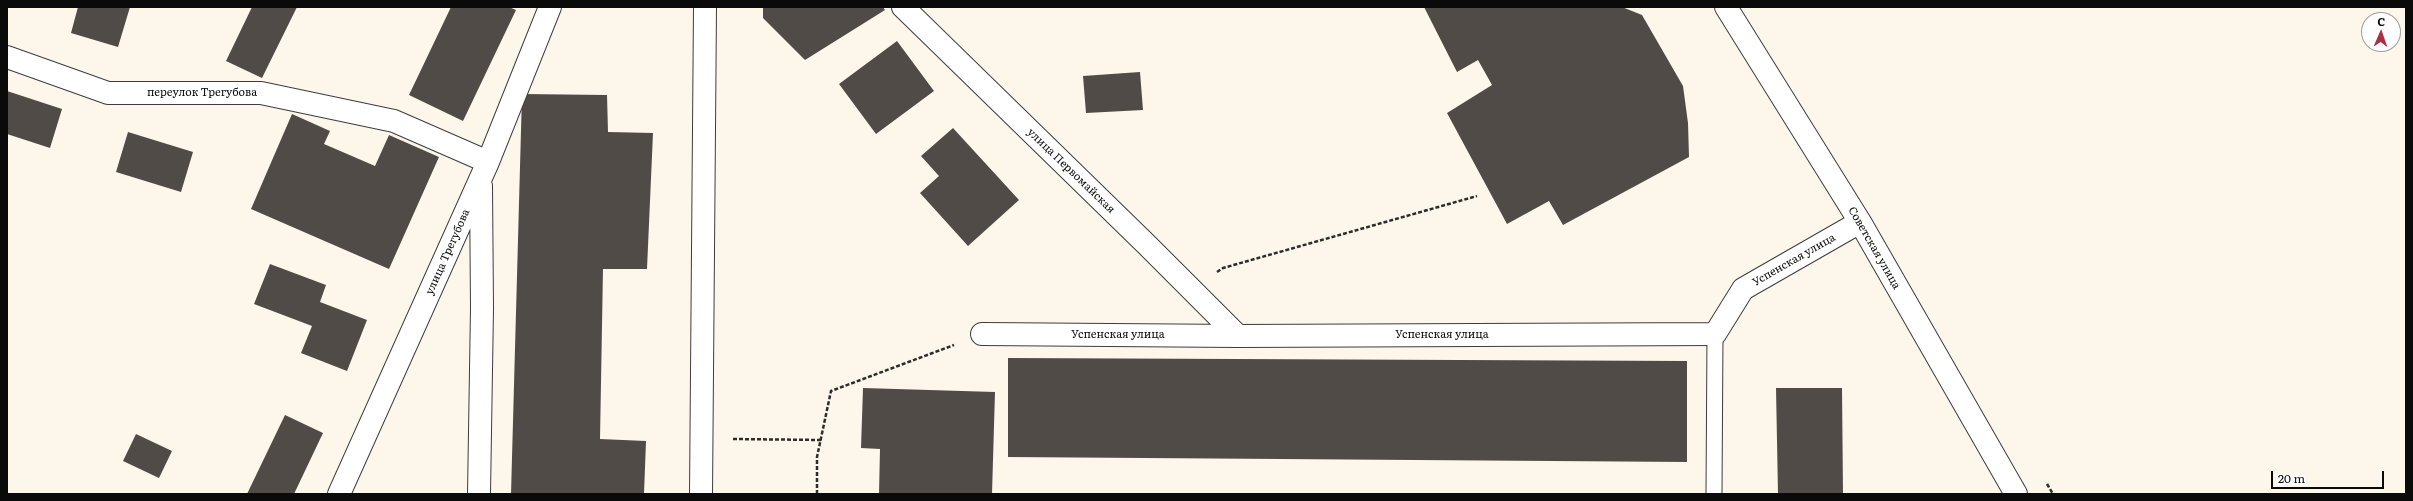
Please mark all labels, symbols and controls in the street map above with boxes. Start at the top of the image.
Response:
north arrow [2361,12,2401,52]
text: С [2377,13,2386,29]
street label: переулок Трегубова [147,86,257,100]
street label: улица Первомайская [1024,126,1118,216]
street label: Советская улица [1845,205,1903,291]
street label: улица Трегубова [423,207,473,297]
street label: Успенская улица [1750,231,1838,289]
street label: Успенская улица [1071,328,1165,342]
street label: Успенская улица [1395,328,1489,342]
scale bar [2273,463,2386,489]
text: 20 m [2278,469,2305,487]

